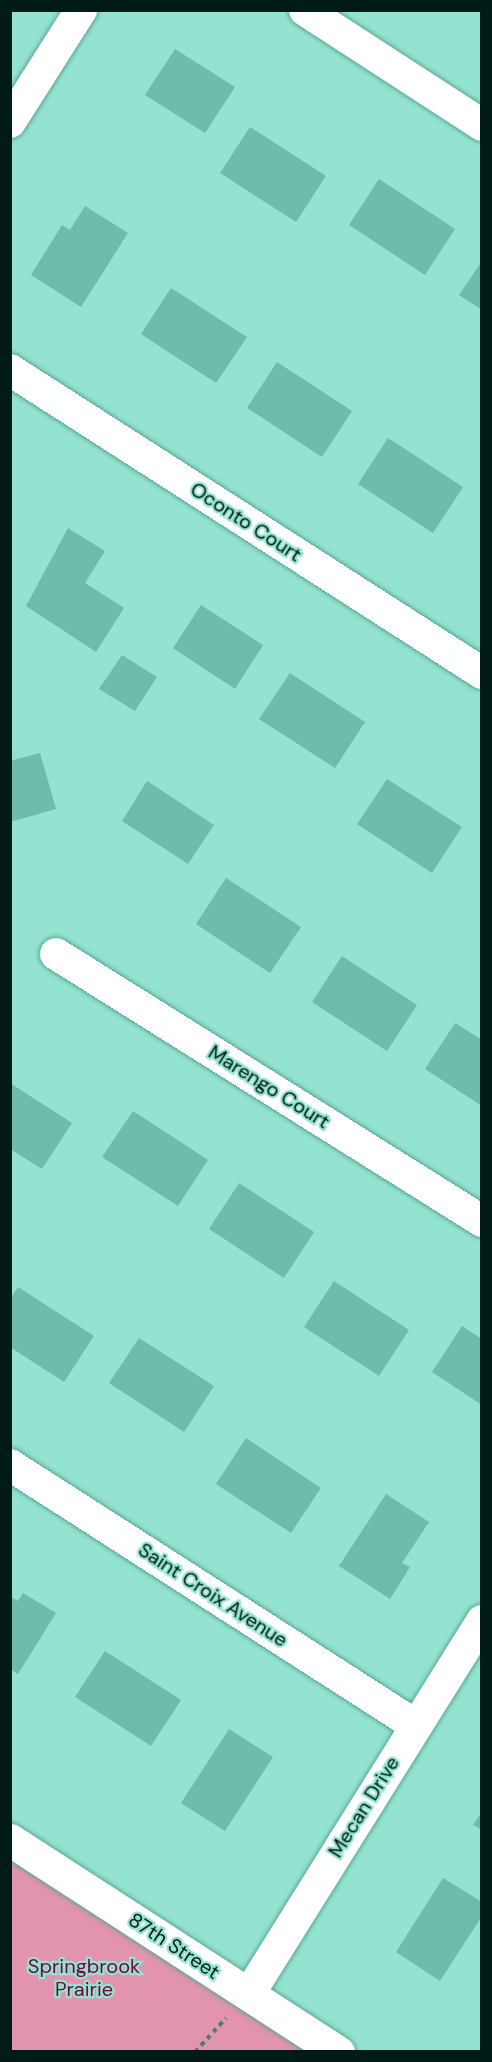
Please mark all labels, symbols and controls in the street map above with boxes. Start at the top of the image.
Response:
street label: Oconto Court [186,477,306,567]
street label: Marengo Court [204,1040,334,1134]
street label: Saint Croix Avenue [134,1538,292,1652]
street label: Mecan Drive [323,1752,405,1862]
street label: 87th Street [124,1908,224,1984]
park label: Springbrook Prairie [28,1955,140,2002]

